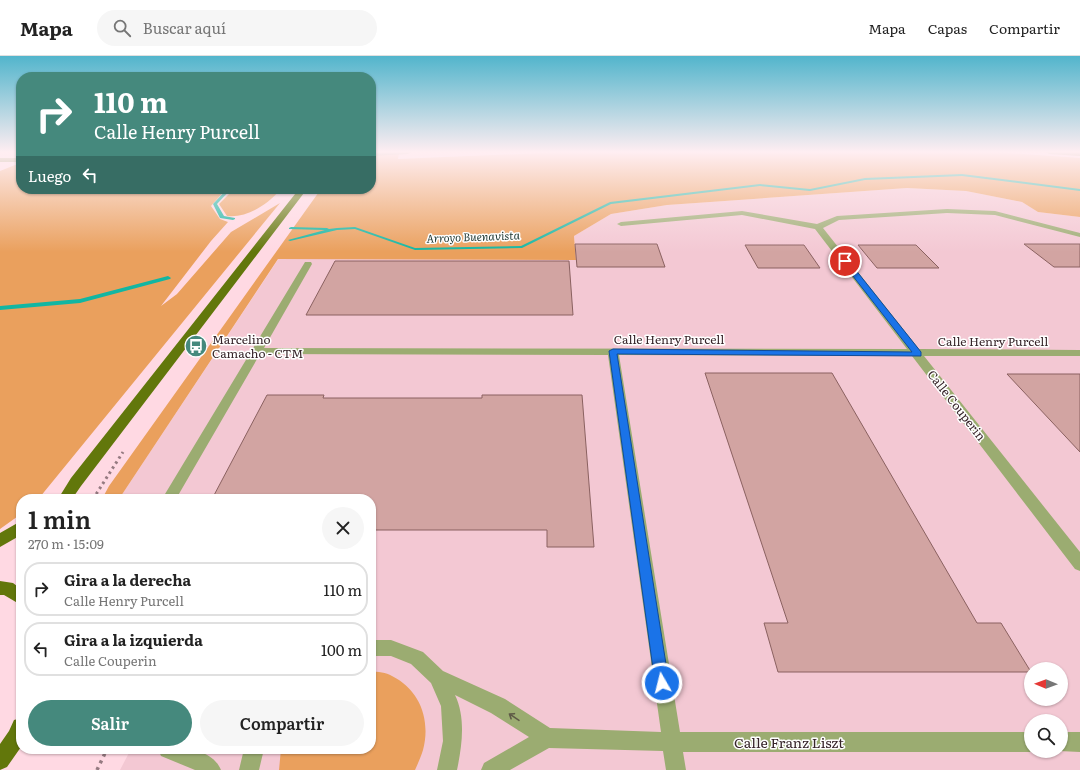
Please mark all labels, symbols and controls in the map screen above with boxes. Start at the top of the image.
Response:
search box [97,10,377,46]
text: Mapa [20,14,73,42]
text: Buscar aquí [143,16,226,39]
icon: search [111,17,133,39]
text: Mapa [868,18,906,38]
text: Capas [928,18,967,38]
text: Compartir [989,18,1060,38]
text: 110 m [94,80,168,122]
icon: right [28,88,80,140]
text: Calle Henry Purcell [94,118,260,145]
text: Luego [28,164,71,187]
icon: left [79,164,101,186]
water label: Arroyo Buenavista [426,226,521,246]
pin [828,244,862,278]
icon: arrive [834,250,856,272]
place label: Marcelino Camacho - CTM [212,330,303,362]
street label: Calle Henry Purcell [614,330,724,348]
street label: Calle Henry Purcell [938,332,1048,350]
bus stop icon: Marcelino Camacho - CTM [183,333,209,359]
street label: Calle Couperin [924,366,990,444]
text: 1 min [28,501,91,536]
button: close [322,507,364,549]
text: 270 m · 15:09 [28,534,104,553]
text: Gira a la derecha [64,568,191,591]
icon: right [30,578,52,600]
text: 110 m [324,578,362,601]
text: Calle Henry Purcell [64,591,184,610]
text: Gira a la izquierda [64,628,203,651]
icon: left [30,638,52,660]
text: 100 m [321,638,362,661]
text: Calle Couperin [64,651,157,670]
position arrow [641,662,683,704]
north arrow [1024,662,1068,706]
map controls [1024,662,1068,758]
button: Salir [28,700,192,746]
button: Compartir [200,700,364,746]
one-way arrow [509,713,520,721]
button: search [1024,714,1068,758]
street label: Calle Franz Liszt [734,732,844,752]

